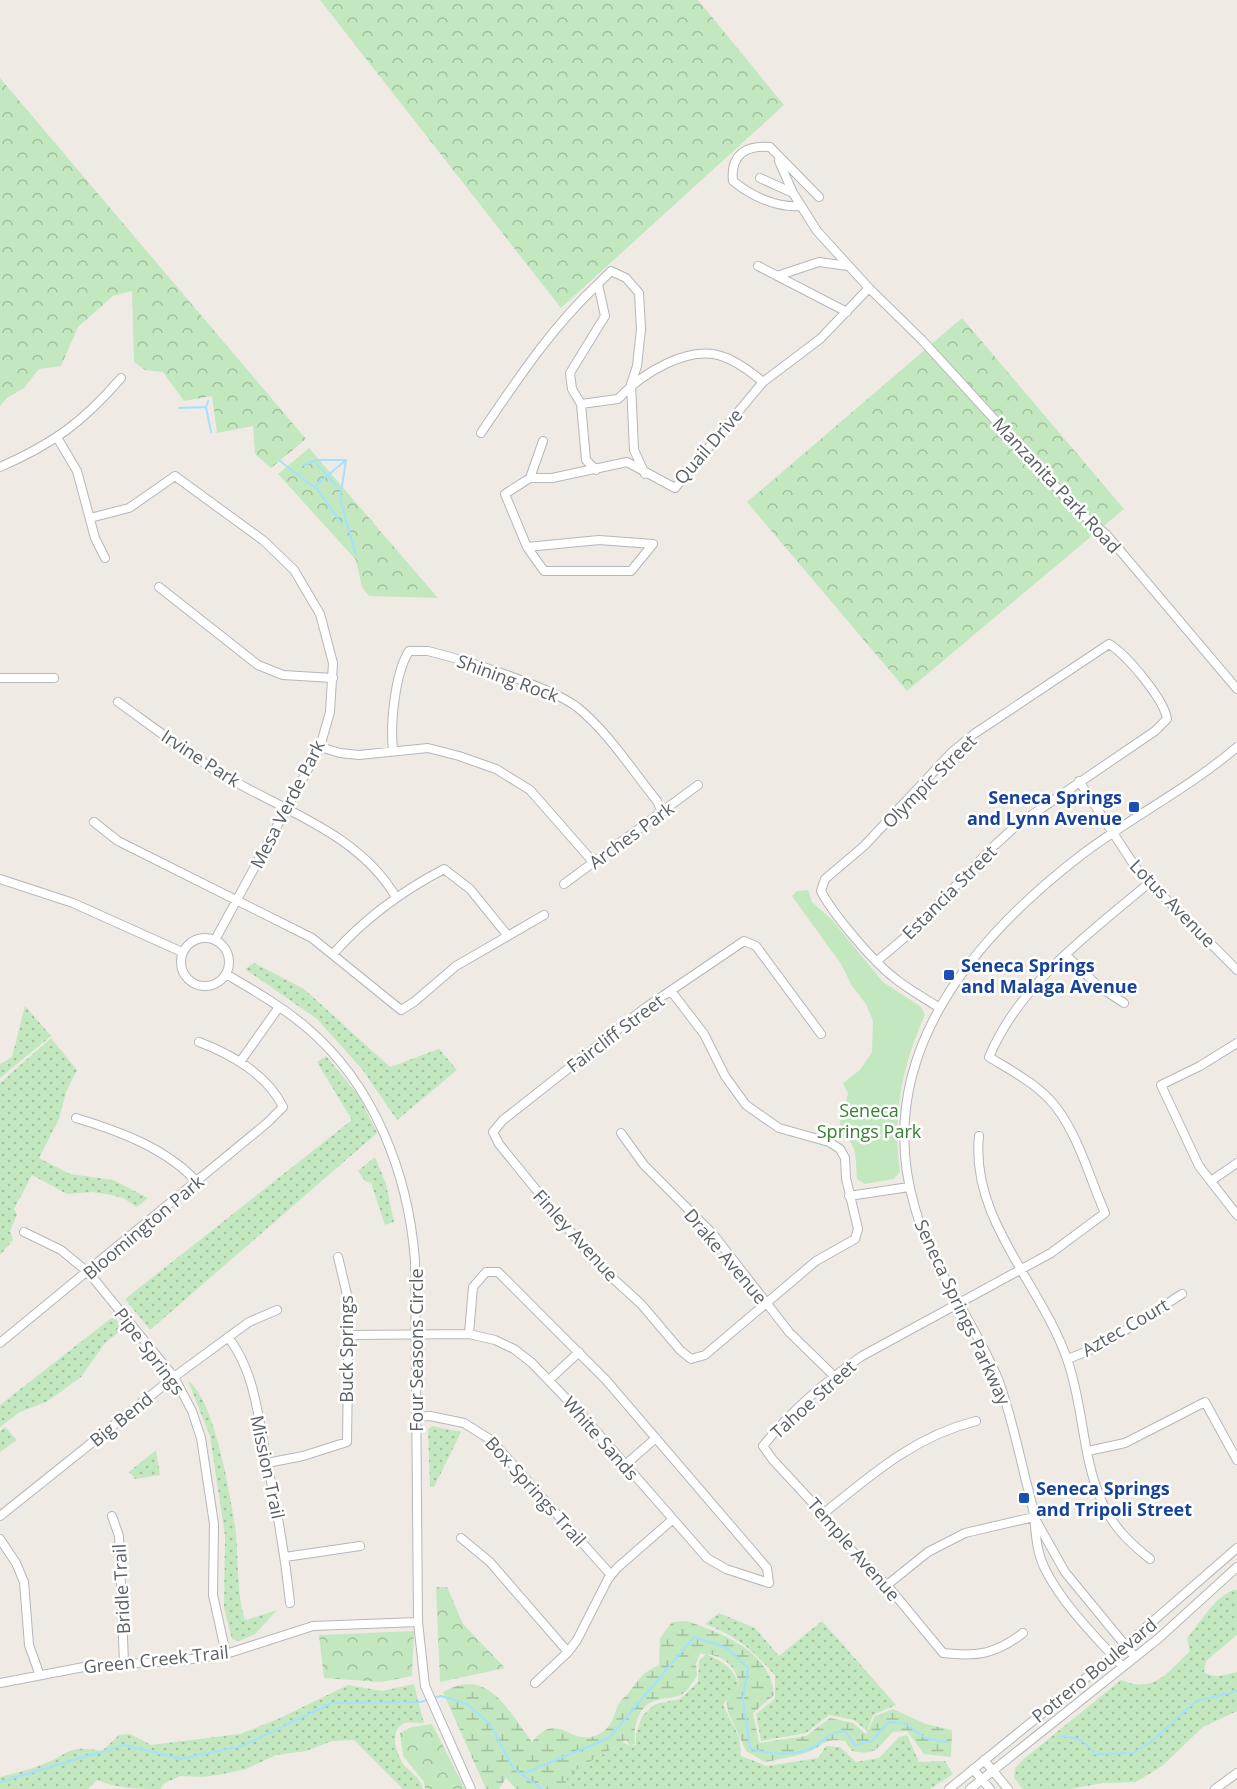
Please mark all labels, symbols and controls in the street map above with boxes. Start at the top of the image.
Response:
street label: Quail Drive [668,403,748,489]
street label: Manzanita Park Road [988,412,1126,558]
street label: Shining Rock [454,649,563,708]
street label: Irvine Park [157,724,245,793]
street label: Olympic Street [877,729,981,833]
street label: Mesa Verde Park [244,735,330,872]
place label: Seneca Springs and Lynn Avenue [967,785,1122,830]
street label: Arches Park [584,796,679,874]
marker: Seneca Springs and Lynn Avenue [1127,800,1141,814]
street label: Estancia Street [897,840,1001,944]
street label: Lotus Avenue [1125,854,1221,952]
place label: Seneca Springs and Malaga Avenue [961,953,1137,998]
marker: Seneca Springs and Malaga Avenue [942,968,956,982]
street label: Faircliff Street [561,989,669,1077]
park label: Seneca Springs Park [817,1098,922,1143]
street label: Bloomington Park [78,1169,209,1285]
street label: Finley Avenue [528,1184,624,1286]
street label: Drake Avenue [679,1203,773,1309]
street label: Seneca Springs Parkway [909,1215,1017,1409]
street label: Four Seasons Circle [404,1268,428,1432]
street label: Aztec Court [1077,1292,1173,1362]
street label: Buck Springs [334,1295,358,1403]
street label: Pipe Springs [109,1303,191,1399]
street label: Tahoe Street [765,1354,861,1444]
street label: Big Bend [85,1386,157,1452]
street label: White Sands [558,1391,644,1485]
street label: Mission Trail [245,1413,291,1521]
street label: Box Springs Trail [480,1431,592,1551]
place label: Seneca Springs and Tripoli Street [1036,1476,1192,1521]
marker: Seneca Springs and Tripoli Street [1017,1491,1031,1505]
street label: Temple Avenue [802,1492,906,1606]
street label: Bridle Trail [107,1543,135,1635]
street label: Potrero Boulevard [1027,1612,1161,1728]
street label: Green Creek Trail [82,1639,230,1679]

